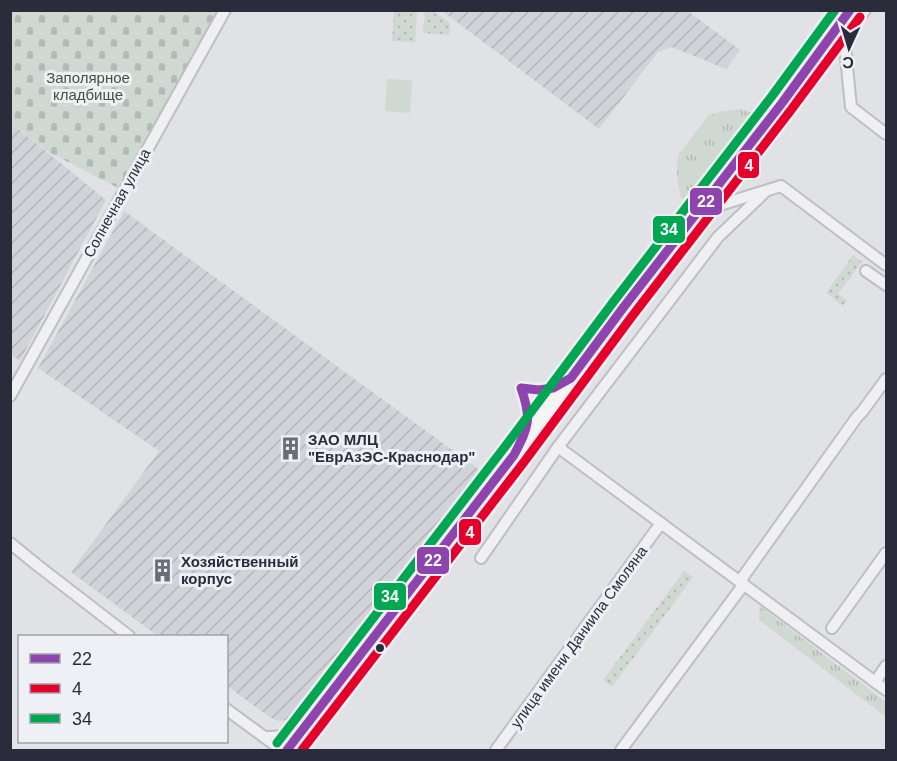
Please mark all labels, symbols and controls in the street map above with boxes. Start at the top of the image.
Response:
north arrow [819,18,879,78]
text: С [841,54,854,71]
park label: Заполярное кладбище [46,69,130,103]
street label: Солнечная улица [80,145,154,260]
line badge: 4 [737,151,760,179]
text: 4 [745,157,754,174]
line badge: 22 [689,187,723,216]
text: 22 [697,193,715,210]
line badge: 34 [652,215,686,244]
text: 34 [660,221,678,238]
place label: ЗАО МЛЦ "ЕврАзЭС-Краснодар" [308,431,475,465]
building icon: ЗАО МЛЦ "ЕврАзЭС-Краснодар" [277,436,303,462]
line badge: 4 [458,518,482,546]
text: 4 [466,524,475,541]
street label: улица имени Даниила Смоляна [507,542,651,731]
line badge: 22 [416,546,450,575]
text: 22 [424,552,442,569]
place label: Хозяйственный корпус [181,553,298,587]
building icon: Хозяйственный корпус [150,558,176,584]
line badge: 34 [373,582,407,611]
text: 34 [381,588,399,605]
legend [18,635,228,743]
unlabelled marker [374,642,386,654]
text: 22 [72,649,92,669]
text: 4 [72,679,82,699]
text: 34 [72,709,92,729]

